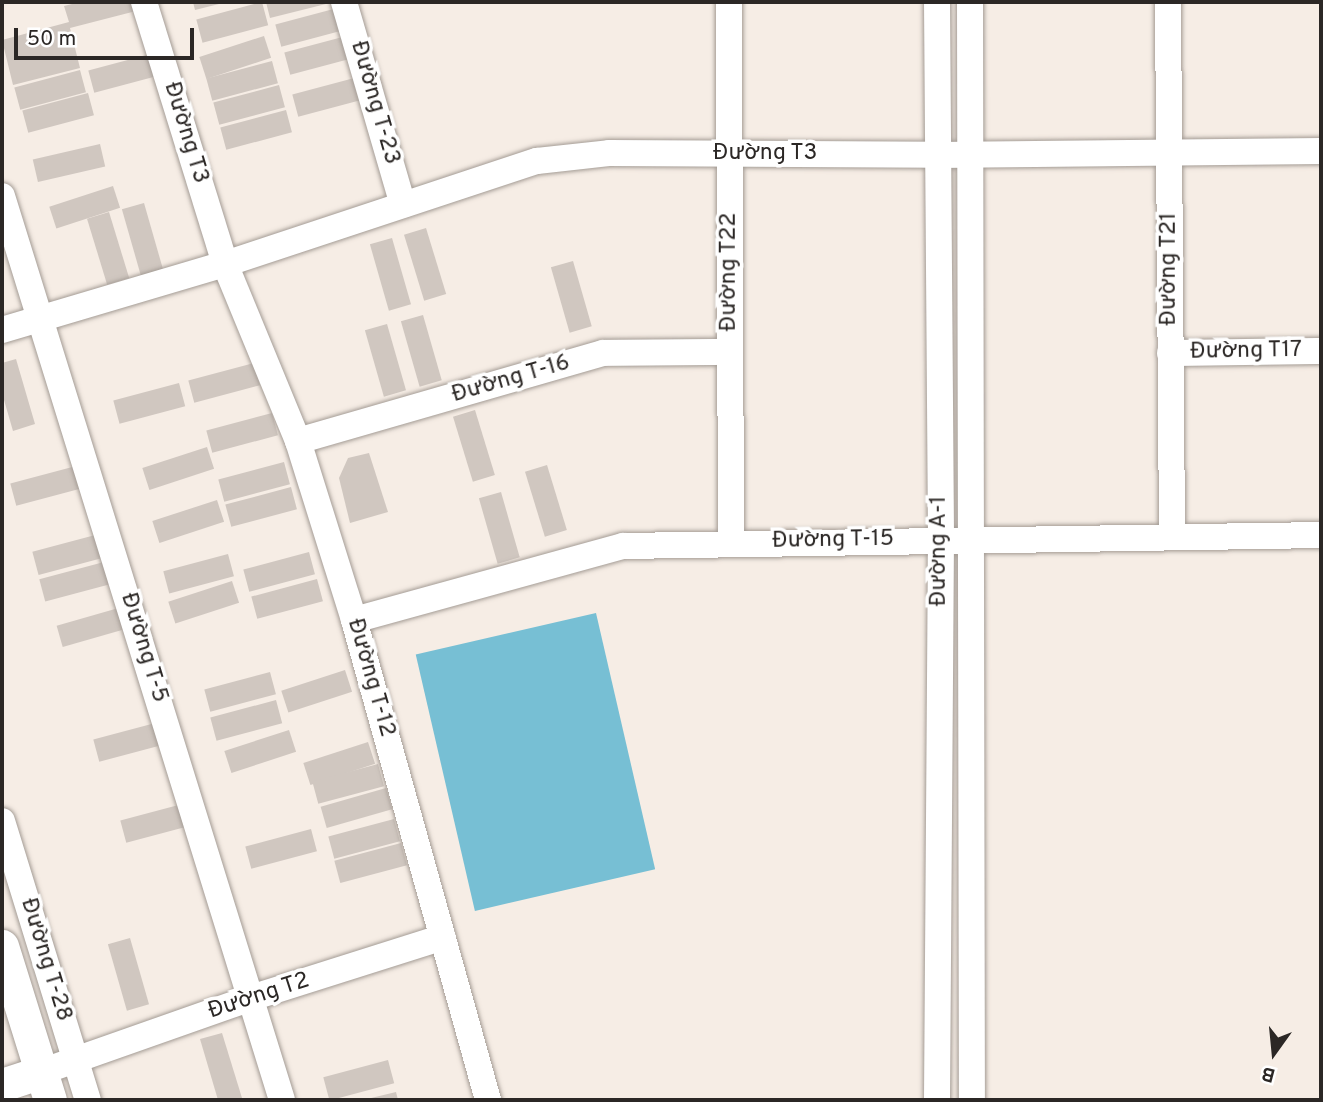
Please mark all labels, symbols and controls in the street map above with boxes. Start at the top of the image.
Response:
scale bar [18,14,198,58]
text: 50 m [27,26,76,53]
street label: Đường T-23 [343,38,405,168]
street label: Đường T3 [156,79,214,187]
street label: Đường T3 [712,140,818,168]
street label: Đường T22 [716,212,744,332]
street label: Đường T21 [1156,212,1184,326]
street label: Đường T17 [1189,337,1303,367]
street label: Đường T-16 [448,350,574,410]
street label: Đường A-1 [926,495,954,607]
street label: Đường T-15 [771,526,895,556]
street label: Đường T-5 [113,589,173,707]
street label: Đường T-12 [340,615,400,741]
street label: Đường T-28 [13,895,77,1025]
street label: Đường T2 [204,968,314,1026]
north arrow [1239,1018,1309,1088]
text: B [1259,1060,1278,1087]

